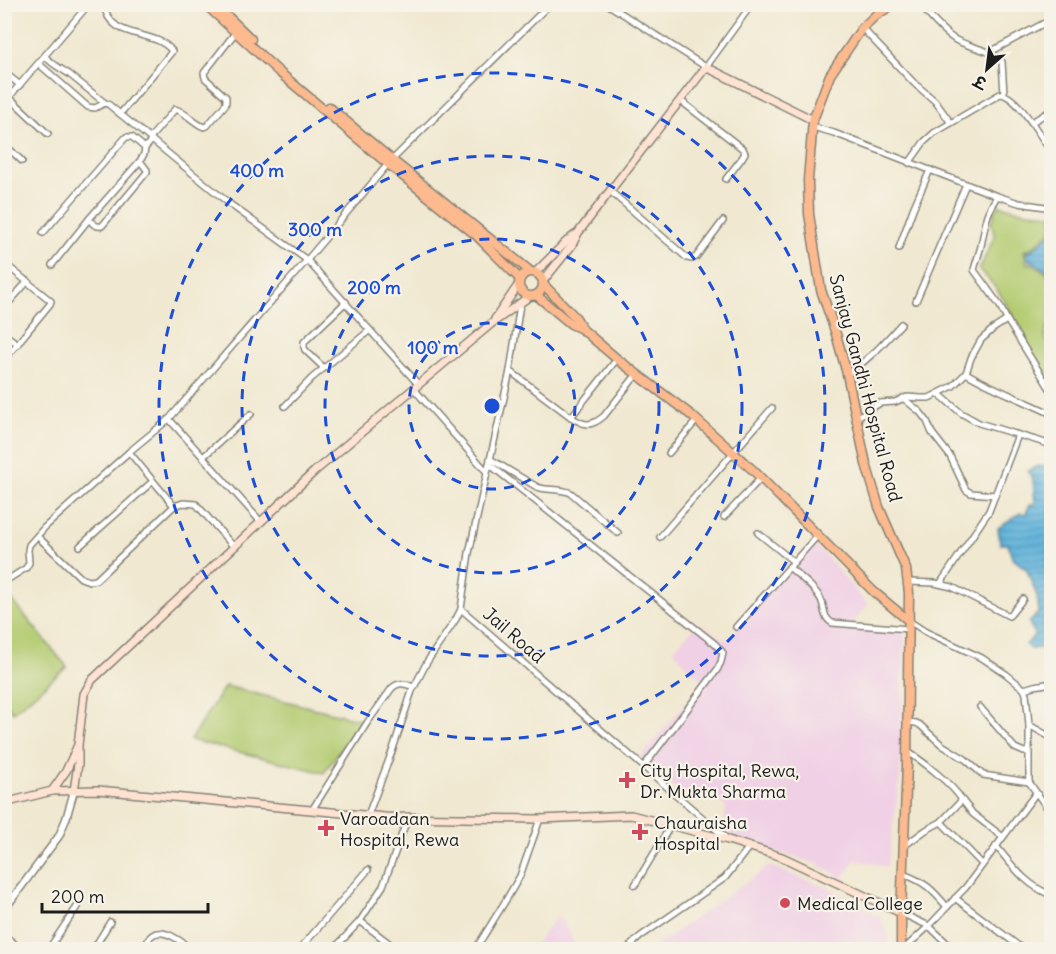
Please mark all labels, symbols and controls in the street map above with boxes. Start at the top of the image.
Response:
north arrow [957,39,1017,99]
text: उ [969,70,991,95]
text: 400 m [230,159,284,182]
text: 300 m [288,218,342,241]
street label: Sanjay Gandhi Hospital Road [825,272,908,505]
text: 200 m [347,276,401,299]
text: 100 m [408,336,459,359]
centre of rings [482,396,502,416]
street label: Jail Road [479,602,550,668]
place label: City Hospital, Rewa, Dr. Mukta Sharma [640,759,799,803]
marker: City Hospital, Rewa, Dr. Mukta Sharma [618,771,636,789]
place label: Varoadaan Hospital, Rewa [340,807,459,851]
place label: Chauraisha Hospital [654,811,747,855]
marker: Varoadaan Hospital, Rewa [317,819,335,837]
marker: Chauraisha Hospital [631,823,649,841]
scale bar [42,876,208,914]
text: 200 m [51,885,105,908]
place label: Medical College [797,892,923,915]
marker: Medical College [778,896,792,910]

